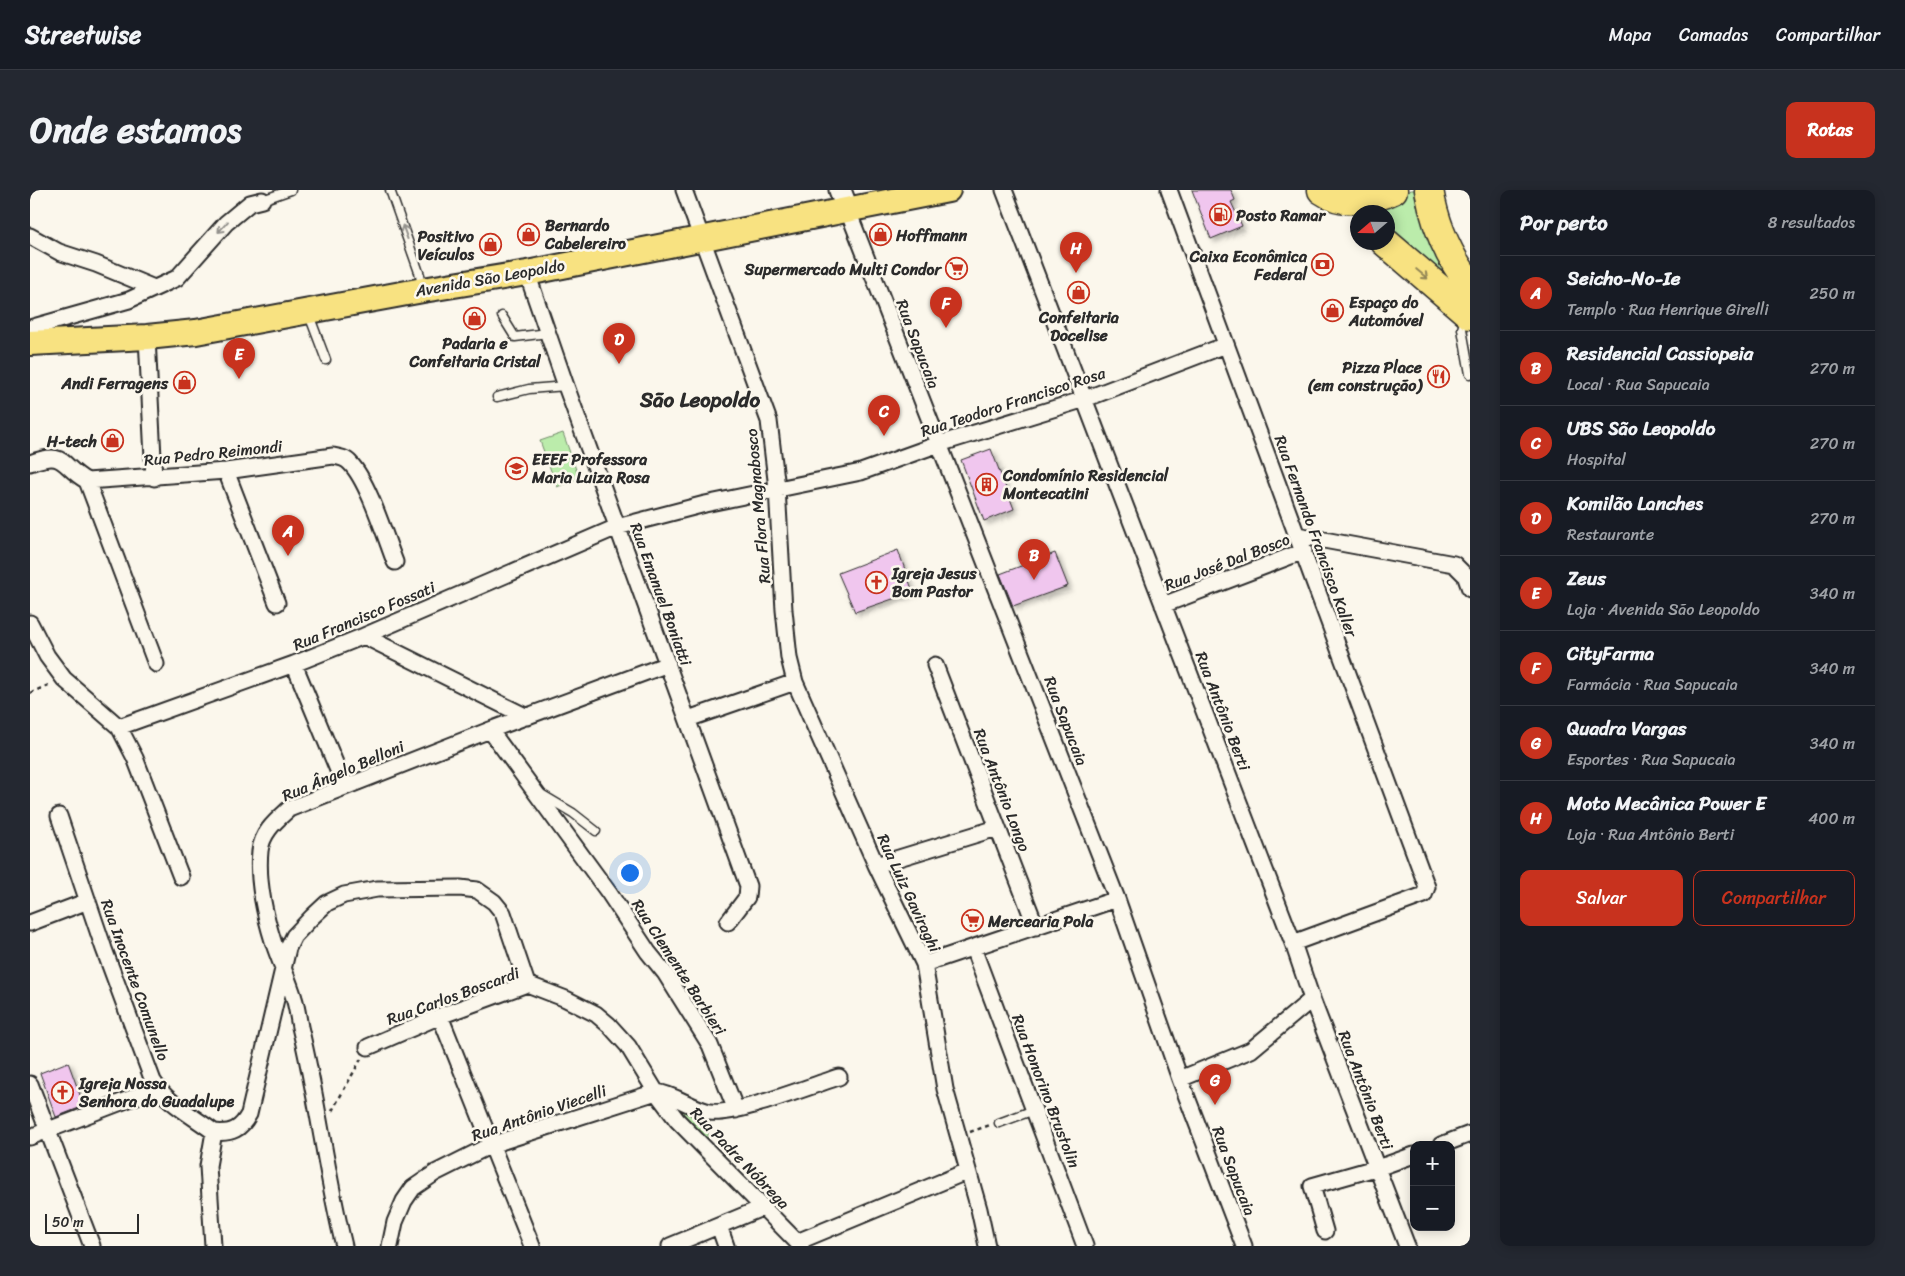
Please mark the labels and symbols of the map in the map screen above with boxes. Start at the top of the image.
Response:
place label: Posto Ramar [1236,201,1327,230]
fuel station icon: Posto Ramar [1208,203,1232,227]
north arrow [1350,205,1395,250]
place label: Bernardo Cabelereiro [544,211,626,258]
one-way arrow [217,221,228,234]
place label: Hoffmann [895,221,968,250]
place label: Positivo Veículos [417,222,475,269]
shop icon: Bernardo Cabelereiro [517,222,541,246]
shop icon: Hoffmann [868,223,892,247]
one-way arrow [400,225,409,241]
pin: H [1060,232,1092,273]
shop icon: Positivo Veículos [478,233,502,257]
place label: Caixa Econômica Federal [1189,242,1308,289]
street label: Avenida São Leopoldo [412,251,567,306]
bank icon: Caixa Econômica Federal [1311,253,1335,277]
place label: Supermercado Multi Condor [743,255,942,284]
supermarket icon: Supermercado Multi Condor [945,257,969,281]
one-way arrow [1415,268,1428,279]
shop icon: Confeitaria Docelise [1067,281,1091,305]
pin: F [930,287,962,328]
place label: Espaço do Automóvel [1348,288,1425,335]
street label: Rua Sapucaia [888,295,948,393]
shop icon: Espaço do Automóvel [1321,299,1345,323]
place label: Confeitaria Docelise [1038,303,1120,350]
shop icon: Padaria e Confeitaria Cristal [463,307,487,331]
pin: D [603,323,635,364]
place label: Padaria e Confeitaria Cristal [408,329,542,376]
pin: E [223,338,255,379]
place label: Pizza Place (em construção) [1308,353,1423,400]
street label: Rua Teodoro Francisco Rosa [917,358,1110,446]
restaurant icon: Pizza Place (em construção) [1426,364,1450,388]
place label: Andi Ferragens [60,369,169,398]
shop icon: Andi Ferragens [172,371,196,395]
district label: São Leopoldo [639,381,760,419]
pin: C [868,395,900,436]
place label: H-tech [46,427,98,456]
street label: Rua Flora Magnabosco [737,427,779,585]
shop icon: H-tech [101,429,125,453]
street label: Rua Pedro Reimondi [142,431,284,475]
street label: Rua Fernando Francisco Kaller [1266,431,1367,642]
place label: EEEF Professora Maria Luiza Rosa [531,445,650,492]
school or university icon: EEEF Professora Maria Luiza Rosa [504,456,528,480]
place label: Condomínio Residencial Montecatini [1002,461,1170,508]
building icon: Condomínio Residencial Montecatini [975,472,999,496]
pin: A [272,515,304,556]
street label: Rua Emanuel Boniatti [622,518,701,670]
street label: Rua José Dal Bosco [1160,525,1294,599]
pin: B [1018,539,1050,580]
place label: Igreja Jesus Bom Pastor [891,559,977,606]
church icon: Igreja Jesus Bom Pastor [864,570,888,594]
street label: Rua Francisco Fossati [288,573,440,659]
street label: Rua Antônio Berti [1187,647,1259,776]
street label: Rua Sapucaia [1036,672,1096,770]
street label: Rua Antônio Longo [965,724,1039,856]
street label: Rua Ângelo Belloni [277,732,409,810]
street label: Rua Luiz Gaviraghi [869,829,949,958]
your location [617,860,643,886]
street label: Rua Clemente Barbieri [624,893,735,1042]
street label: Rua Inocente Comunello [92,895,178,1065]
place label: Mercearia Pola [987,907,1093,936]
supermarket icon: Mercearia Pola [960,909,984,933]
street label: Rua Carlos Boscardi [383,958,524,1033]
street label: Rua Honorino Brustolin [1003,1010,1089,1173]
street label: Rua Antônio Berti [1330,1026,1402,1155]
pin: G [1199,1064,1231,1105]
place label: Igreja Nossa Senhora do Guadalupe [78,1069,235,1116]
street label: Rua Antônio Viecelli [468,1076,611,1150]
church icon: Igreja Nossa Senhora do Guadalupe [51,1080,75,1104]
street label: Rua Padre Nóbrega [683,1100,797,1216]
street label: Rua Sapucaia [1204,1122,1264,1220]
scale bar [45,1211,139,1234]

